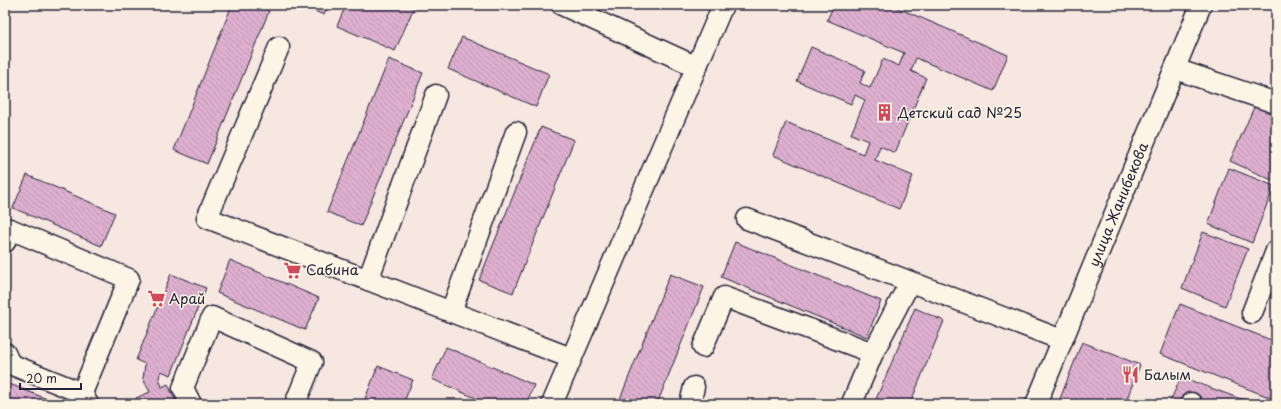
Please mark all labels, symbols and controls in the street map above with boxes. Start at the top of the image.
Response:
place label: Детский сад №25 [897,102,1022,123]
building icon: Детский сад №25 [875,103,895,123]
street label: улица Жанибекова [1083,139,1153,270]
place label: Сабина [306,259,359,280]
supermarket icon: Сабина [283,260,303,280]
place label: Арай [169,288,205,309]
supermarket icon: Арай [146,289,166,309]
place label: Балым [1144,364,1191,385]
scale bar [20,365,81,391]
restaurant icon: Балым [1121,365,1141,385]
text: 20 m [26,369,57,387]

